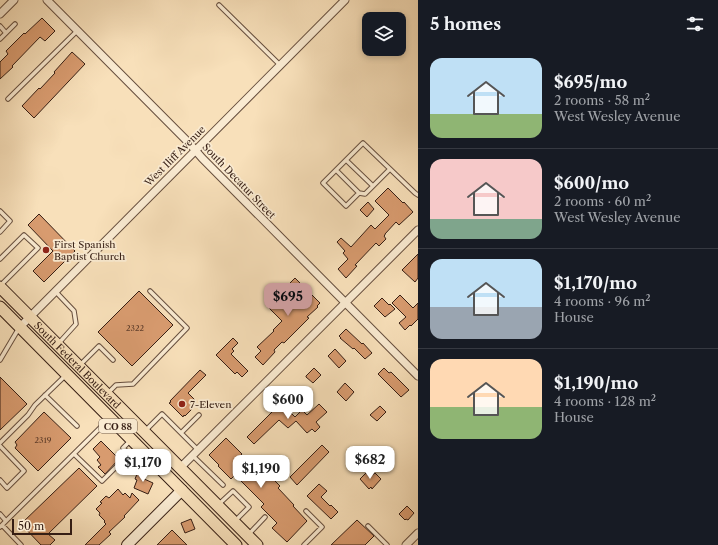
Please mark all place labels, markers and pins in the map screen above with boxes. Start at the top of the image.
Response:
place label: First Spanish Baptist Church [54,238,126,263]
marker: First Spanish Baptist Church [41,245,51,255]
pin: $695 [264,283,312,317]
pin: $600 [264,386,312,420]
place label: 7-Eleven [190,398,232,411]
marker: 7-Eleven [177,399,187,409]
pin: $682 [346,446,394,480]
pin: $1,170 [110,449,176,483]
pin: $1,190 [228,455,294,489]

